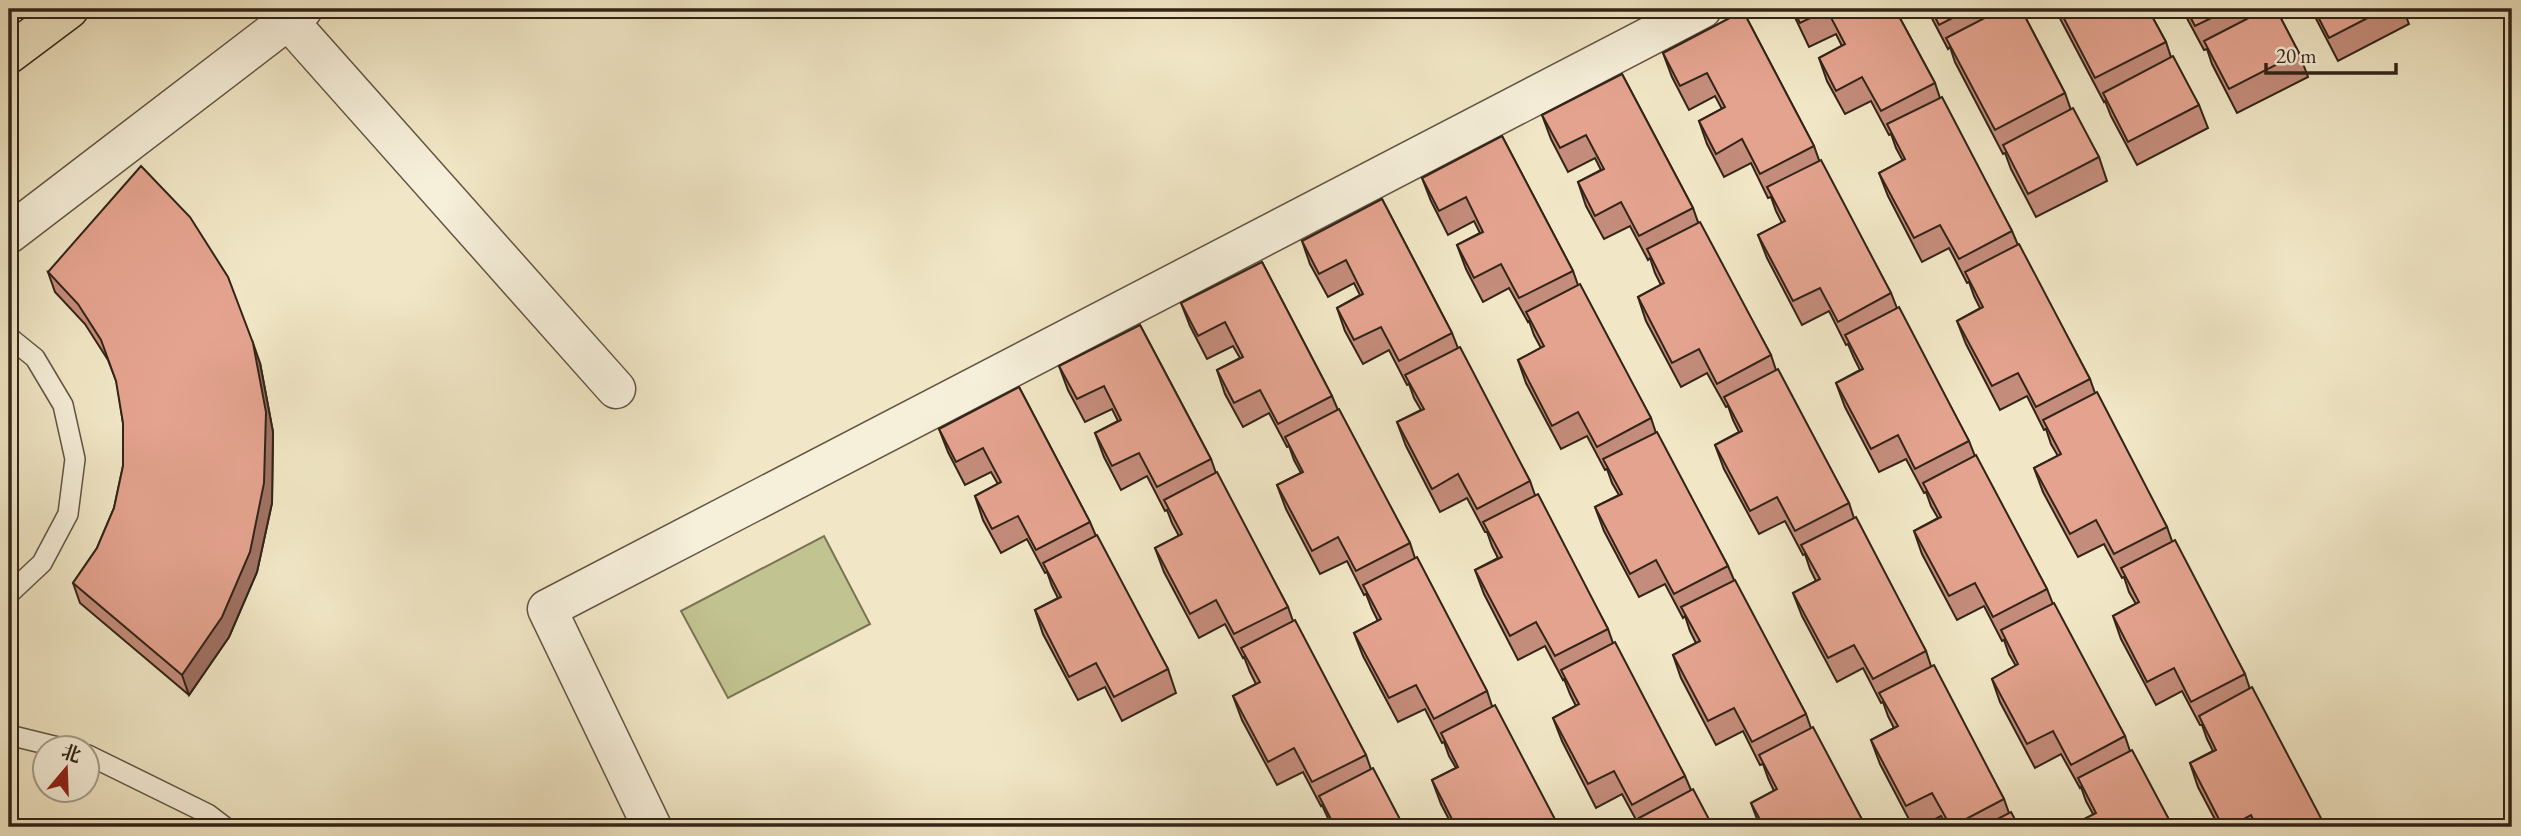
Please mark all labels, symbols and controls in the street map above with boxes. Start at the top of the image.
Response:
scale bar [2266,32,2395,76]
text: 20 m [2276,42,2317,69]
north arrow [32,734,102,804]
text: 北 [58,738,84,768]

